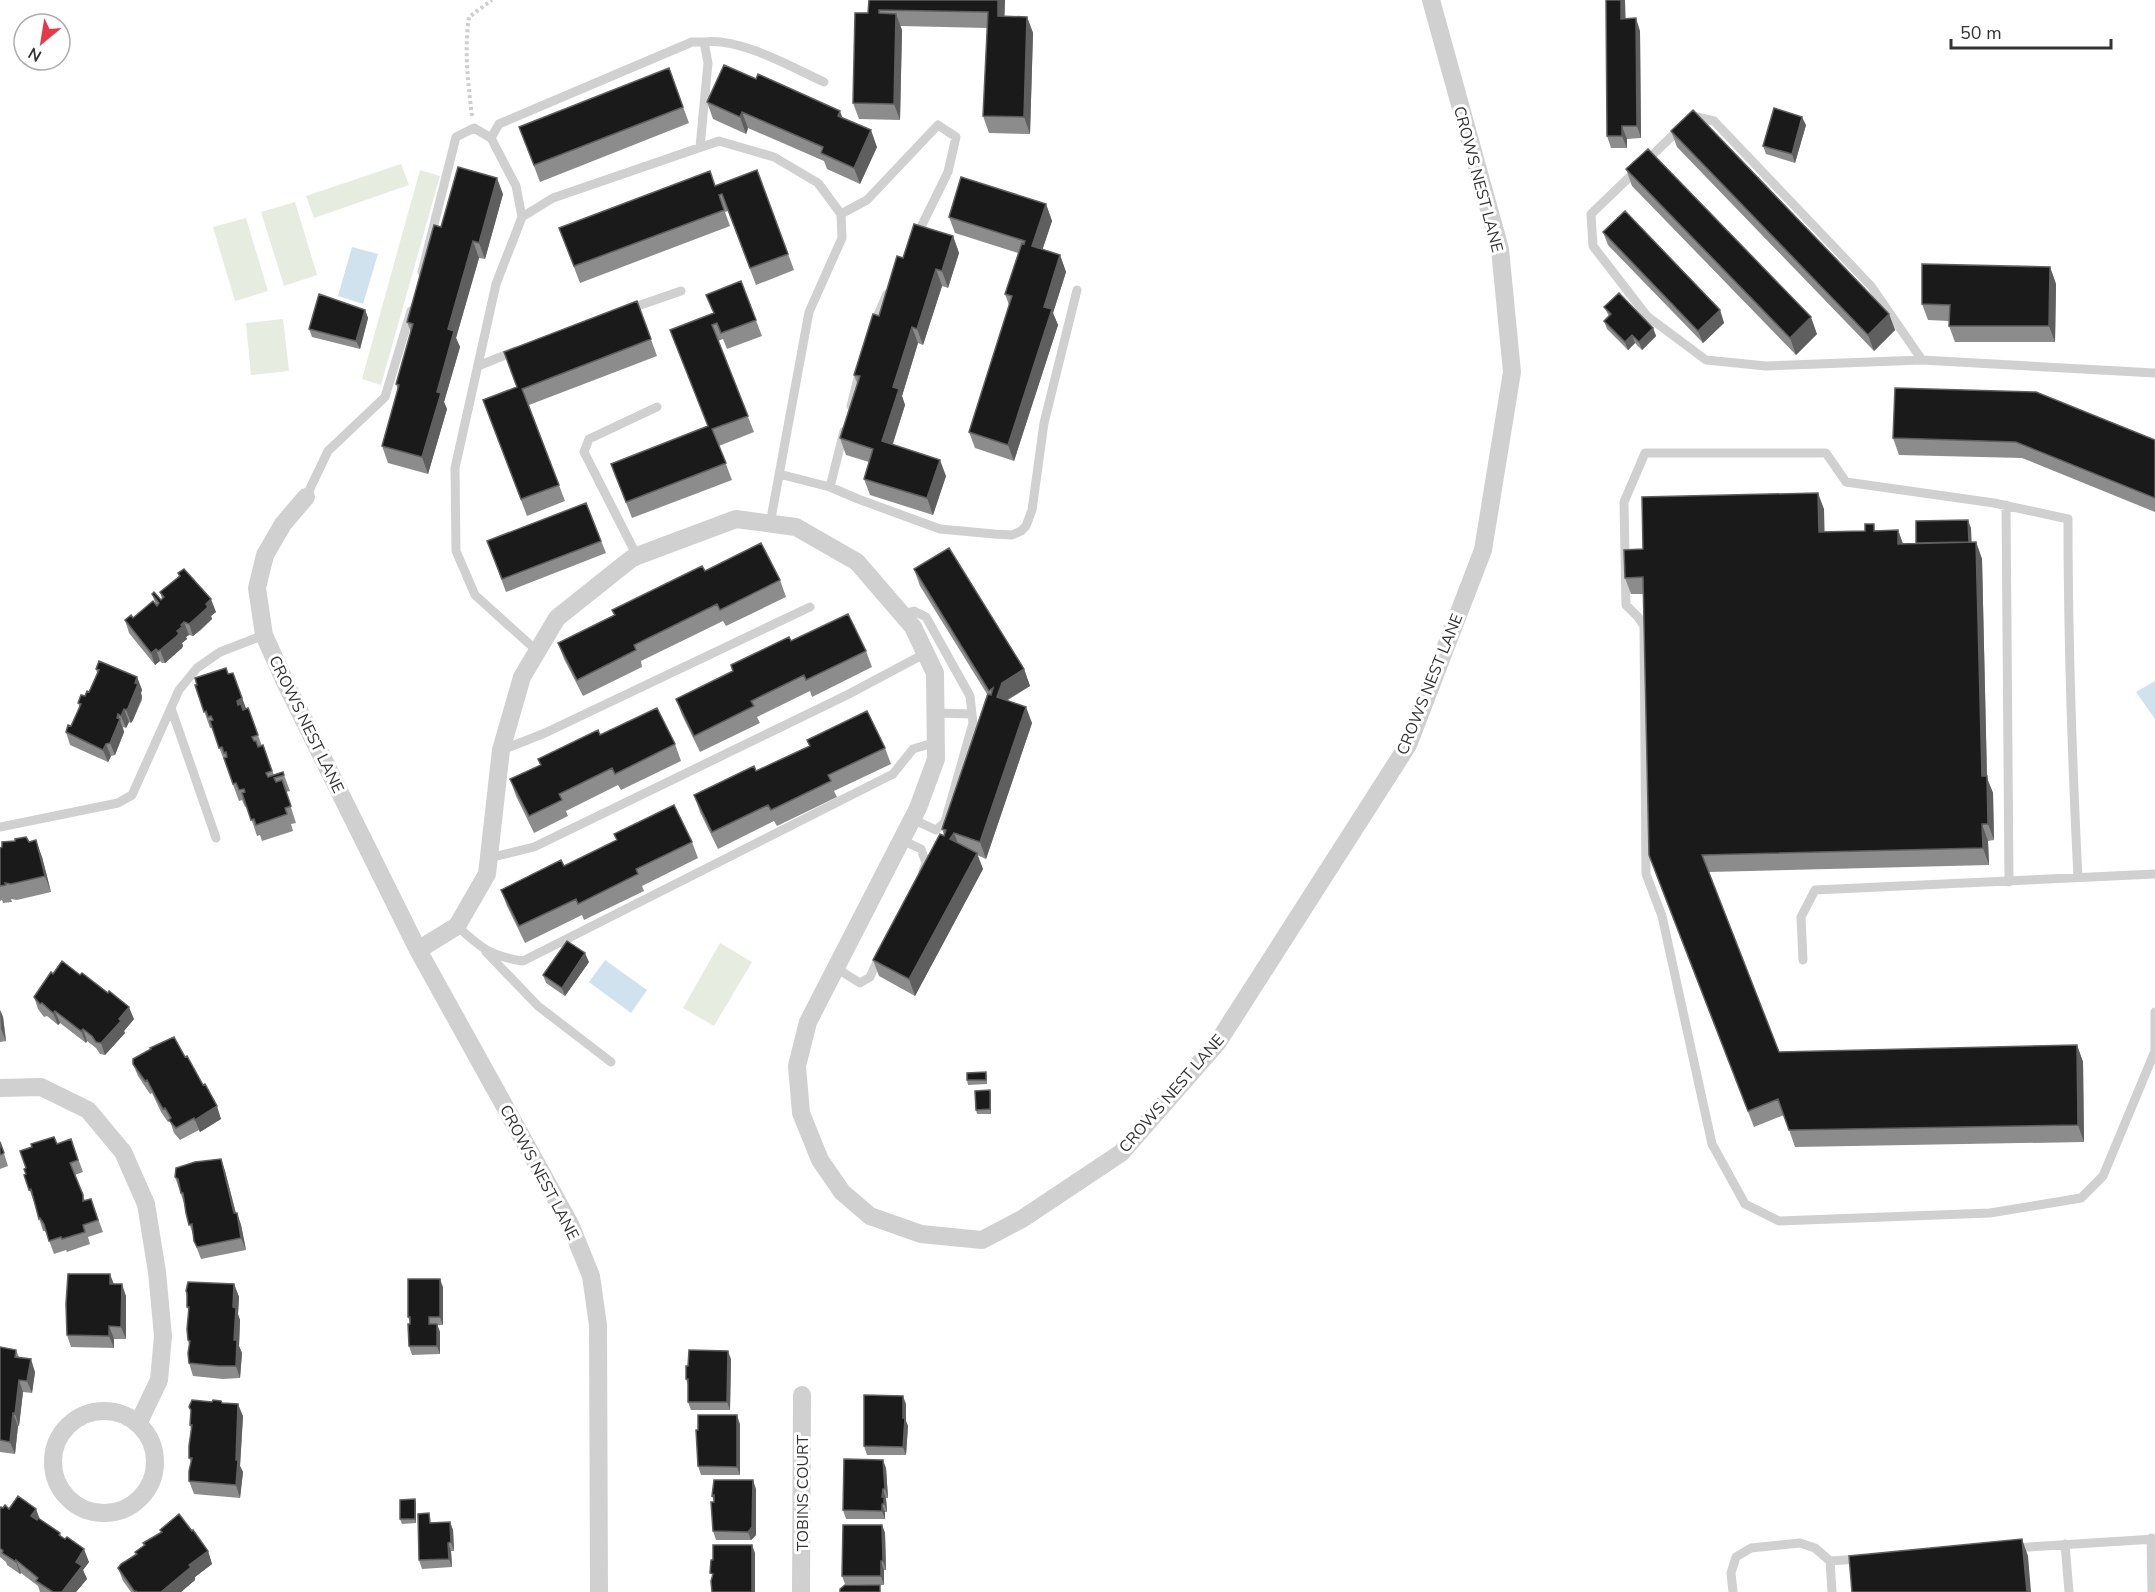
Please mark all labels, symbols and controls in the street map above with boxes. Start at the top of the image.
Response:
north arrow [12,12,72,72]
scale bar [1951,12,2112,50]
text: 50 m [1960,21,2002,45]
text: N [24,42,46,67]
street label: CROWS NEST LANE [1448,104,1508,255]
street label: CROWS NEST LANE [1392,611,1468,758]
street label: CROWS NEST LANE [263,652,349,797]
street label: CROWS NEST LANE [1114,1030,1229,1158]
street label: CROWS NEST LANE [494,1101,584,1244]
street label: TOBINS COURT [792,1435,814,1551]

